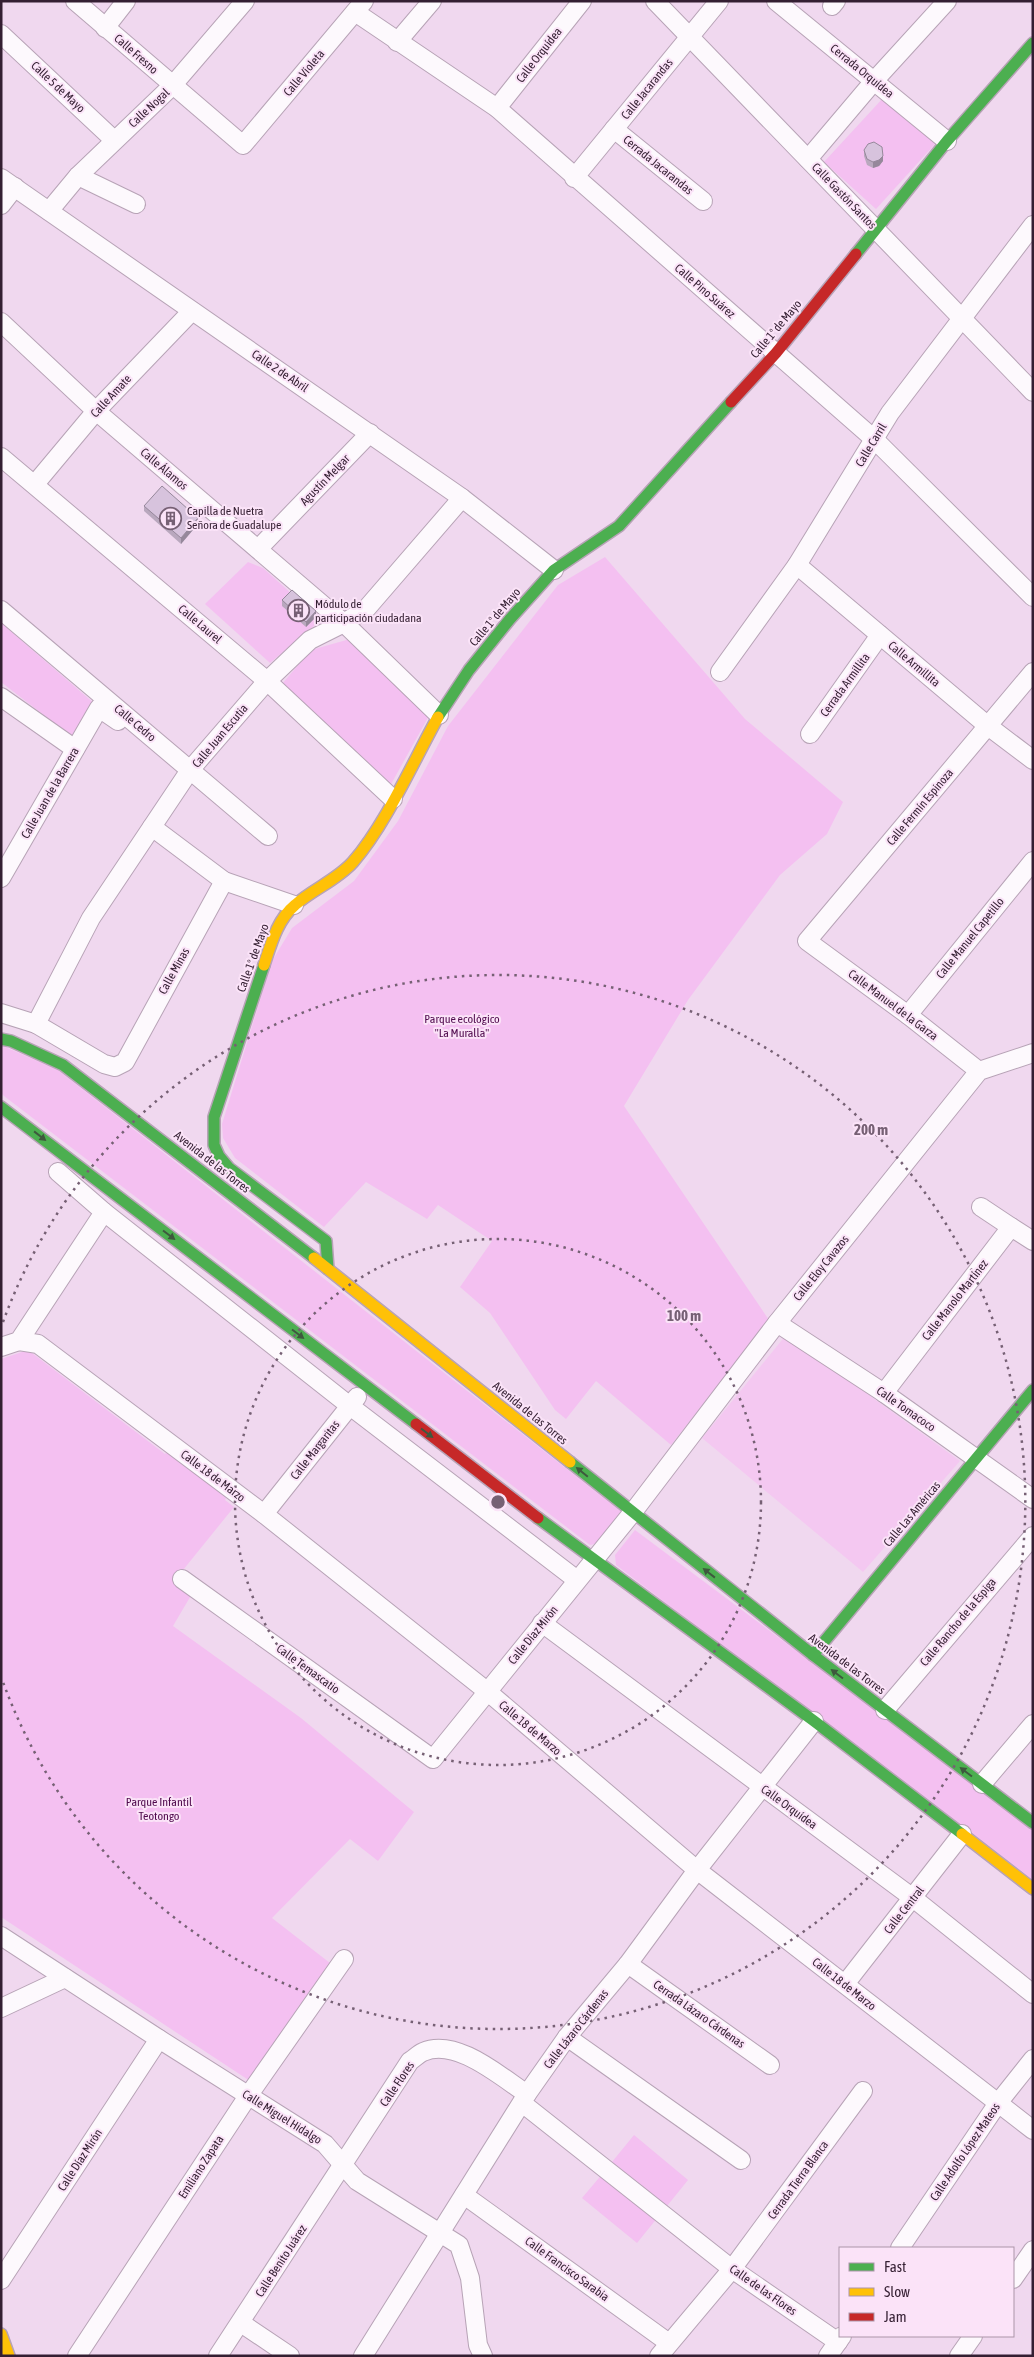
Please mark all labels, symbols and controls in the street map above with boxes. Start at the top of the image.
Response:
street label: Calle Orquídea [513,25,565,85]
street label: Calle Fresno [111,31,161,77]
street label: Cerrada Orquídea [827,41,897,101]
street label: Calle Violeta [281,47,327,99]
street label: Calle Jacarandas [618,56,676,122]
street label: Calle 5 de Mayo [28,59,88,116]
street label: Calle Nogal [126,85,173,130]
street label: Cerrada Jacarandas [620,133,696,197]
street label: Calle Gastón Santos [809,160,879,232]
street label: Calle Pino Suárez [672,261,739,322]
street label: Calle 1º de Mayo [748,297,805,361]
street label: Calle 2 de Abril [249,347,312,396]
street label: Calle Amate [88,372,134,420]
street label: Calle Carril [853,420,890,469]
street label: Calle Álamos [137,445,191,493]
street label: Agustín Melgar [297,451,353,508]
place label: Capilla de Nuetra Señora de Guadalupe [187,504,281,532]
building icon: Capilla de Nuetra Señora de Guadalupe [159,506,183,530]
street label: Calle 1º de Mayo [467,585,524,649]
place label: Módulo de participación ciudadana [315,597,422,625]
building icon: Módulo de participación ciudadana [287,599,311,623]
street label: Calle Laurel [175,602,225,647]
street label: Calle Armillita [885,638,943,690]
street label: Cerrada Armillita [817,650,873,720]
street label: Calle Juan Escutia [189,701,251,771]
street label: Calle Cedro [111,702,159,745]
street label: Calle Juan de la Barrera [18,745,82,841]
street label: Calle Fermín Espinoza [884,766,956,848]
street label: Calle Manuel Capetillo [933,894,1007,981]
street label: Calle 1º de Mayo [234,922,272,994]
street label: Calle Minas [156,945,192,997]
street label: Calle Manuel de la Garza [846,967,940,1043]
park label: Parque ecológico "La Muralla" [424,1012,500,1040]
text: 200 m [854,1121,888,1138]
street label: Avenida de las Torres [171,1128,253,1196]
one-way arrow [33,1131,47,1141]
one-way arrow [162,1230,176,1240]
street label: Calle Eloy Cavazos [790,1232,852,1304]
street label: Calle Manolo Martínez [919,1256,991,1343]
text: 100 m [667,1307,701,1324]
one-way arrow [291,1329,305,1339]
street label: Avenida de las Torres [490,1379,570,1447]
street label: Calle Tomacoco [874,1384,939,1435]
street label: Calle Margaritas [288,1418,342,1482]
one-way arrow [420,1427,433,1438]
street label: Calle 18 de Marzo [178,1447,248,1505]
one-way arrow [576,1466,589,1477]
street label: Calle Las Américas [881,1478,943,1550]
centre of rings [489,1493,507,1511]
one-way arrow [703,1568,716,1579]
street label: Calle Rancho de la Espiga [917,1575,999,1669]
street label: Calle Díaz Mirón [505,1603,561,1667]
street label: Avenida de las Torres [806,1631,888,1697]
street label: Calle Temascatio [274,1641,343,1697]
one-way arrow [831,1668,844,1679]
street label: Calle 18 de Marzo [496,1698,564,1758]
one-way arrow [959,1767,973,1777]
street label: Calle Orquídea [758,1782,820,1832]
park label: Parque Infantil Teotongo [126,1795,193,1823]
street label: Calle Central [881,1883,927,1937]
street label: Calle 18 de Marzo [809,1955,879,2013]
street label: Cerrada Lázaro Cárdenas [651,1977,747,2051]
street label: Calle Lázaro Cárdenas [541,1987,611,2071]
street label: Calle Flores [377,2059,417,2109]
street label: Calle Miguel Hidalgo [240,2087,325,2147]
street label: Calle Adolfo López Mateos [927,2100,1003,2204]
street label: Calle Díaz Mirón [55,2126,105,2194]
street label: Emiliano Zapata [175,2133,227,2201]
street label: Cerrada Tierra Blanca [765,2138,831,2222]
street label: Calle Benito Juárez [252,2222,310,2300]
street label: Calle Francisco Sarabia [522,2234,612,2304]
legend [839,2247,1014,2337]
text: Fast [884,2258,906,2275]
street label: Calle de las Flores [727,2262,799,2318]
text: Slow [884,2283,910,2300]
text: Jam [884,2308,907,2325]

